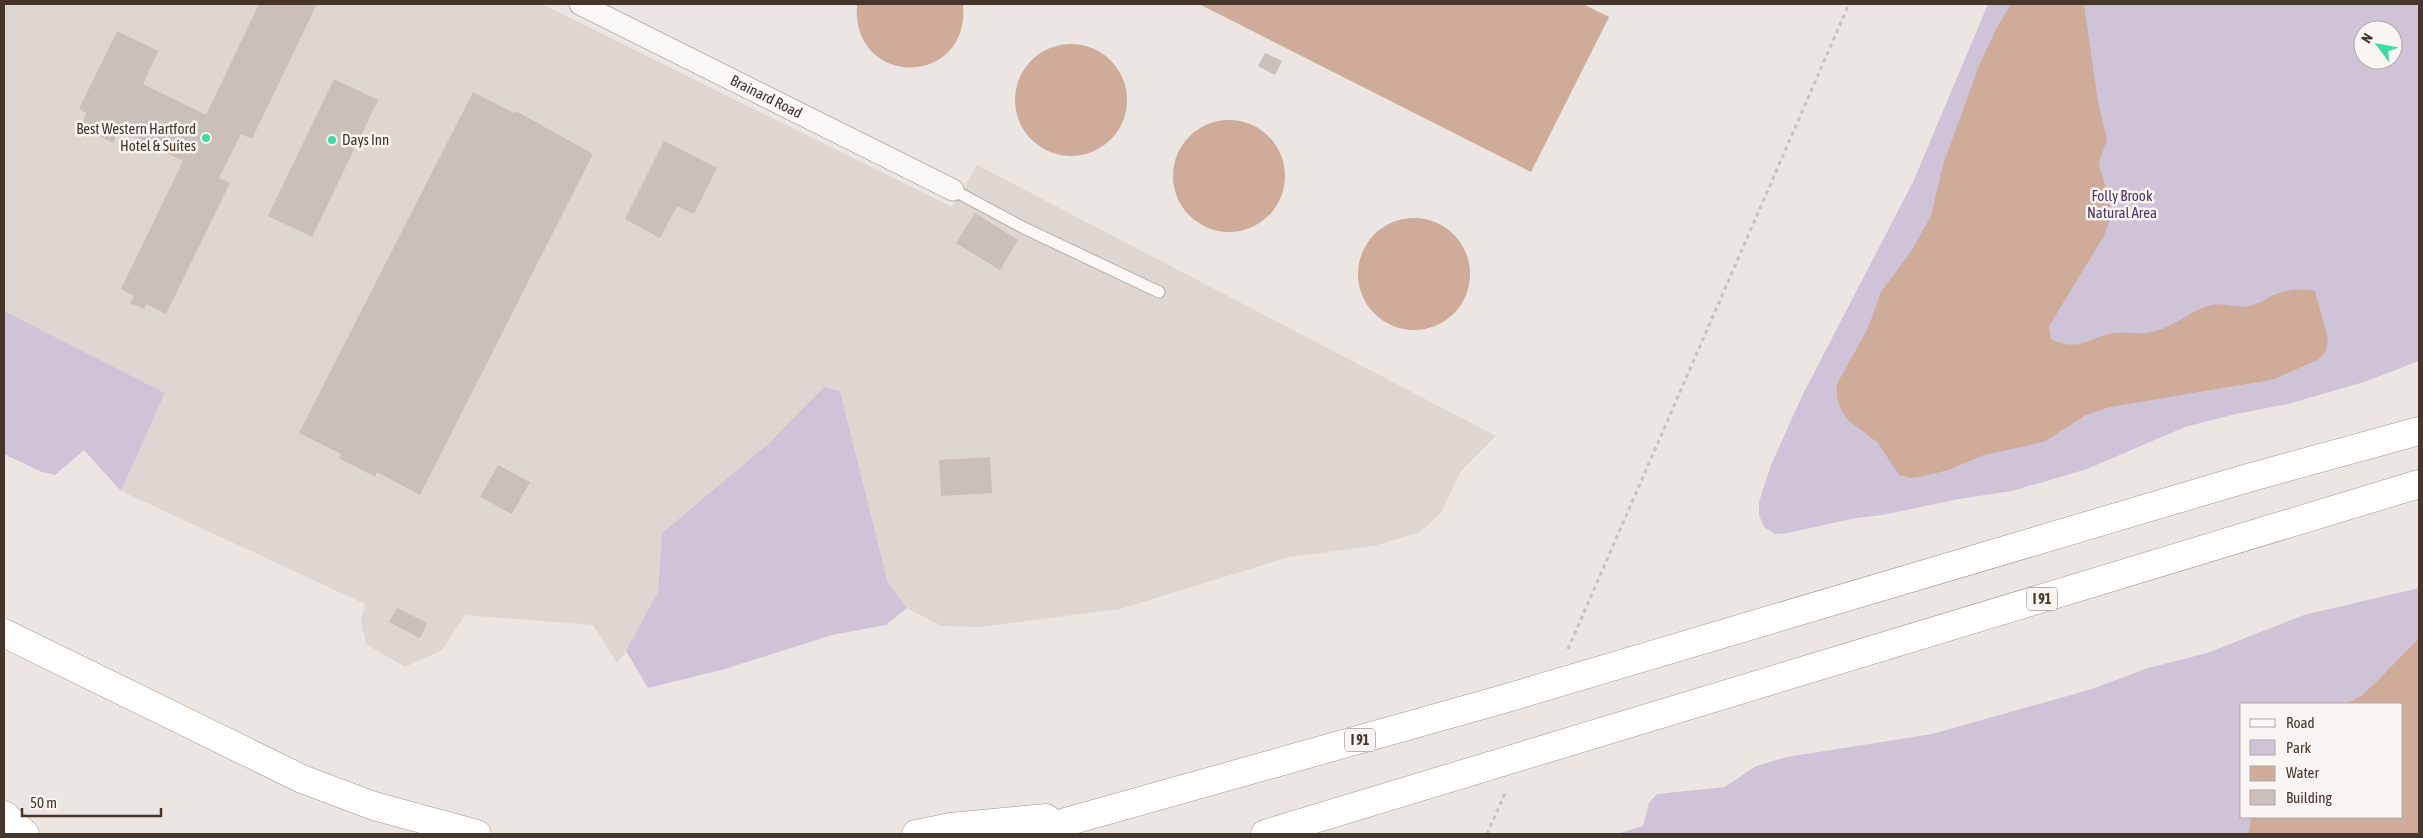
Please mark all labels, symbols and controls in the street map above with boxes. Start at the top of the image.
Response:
north arrow [2353,20,2403,70]
text: N [2358,30,2376,46]
street label: Brainard Road [728,71,805,121]
place label: Best Western Hartford Hotel & Suites [76,120,196,154]
place label: Days Inn [342,131,389,148]
marker: Best Western Hartford Hotel & Suites [200,132,212,144]
marker: Days Inn [326,134,338,146]
park label: Folly Brook Natural Area [2087,187,2157,221]
road number: I 91 [2027,588,2057,610]
legend [2240,703,2403,818]
text: Road [2286,714,2315,731]
road number: I 91 [1345,728,1375,752]
text: Park [2286,739,2311,756]
text: Water [2286,764,2319,781]
scale bar [22,786,161,818]
text: Building [2286,789,2332,806]
text: 50 m [30,794,57,811]

